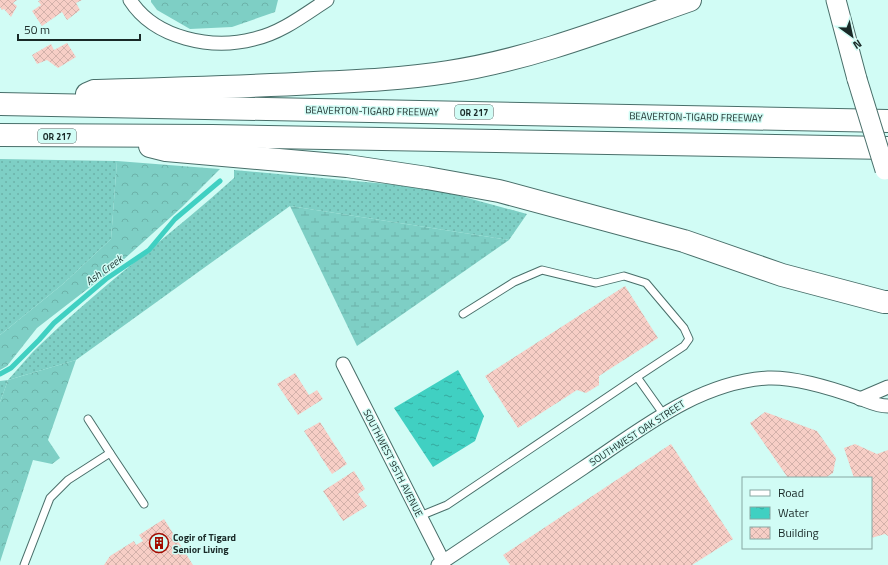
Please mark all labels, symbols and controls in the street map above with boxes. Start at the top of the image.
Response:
scale bar [18,16,140,42]
north arrow [832,16,872,56]
text: 50 m [24,20,50,39]
text: N [850,36,865,53]
street label: BEAVERTON-TIGARD FREEWAY [305,102,440,120]
road number: OR 217 [455,105,493,119]
street label: BEAVERTON-TIGARD FREEWAY [629,108,764,126]
road number: OR 217 [38,129,76,143]
water label: Ash Creek [82,250,127,289]
street label: SOUTHWEST OAK STREET [586,396,688,470]
street label: SOUTHWEST 95TH AVENUE [359,407,427,520]
legend [742,477,872,549]
text: Road [778,483,804,502]
text: Water [778,503,809,522]
text: Building [778,523,819,542]
place label: Cogir of Tigard Senior Living [173,530,236,557]
building icon: Cogir of Tigard Senior Living [148,532,170,554]

